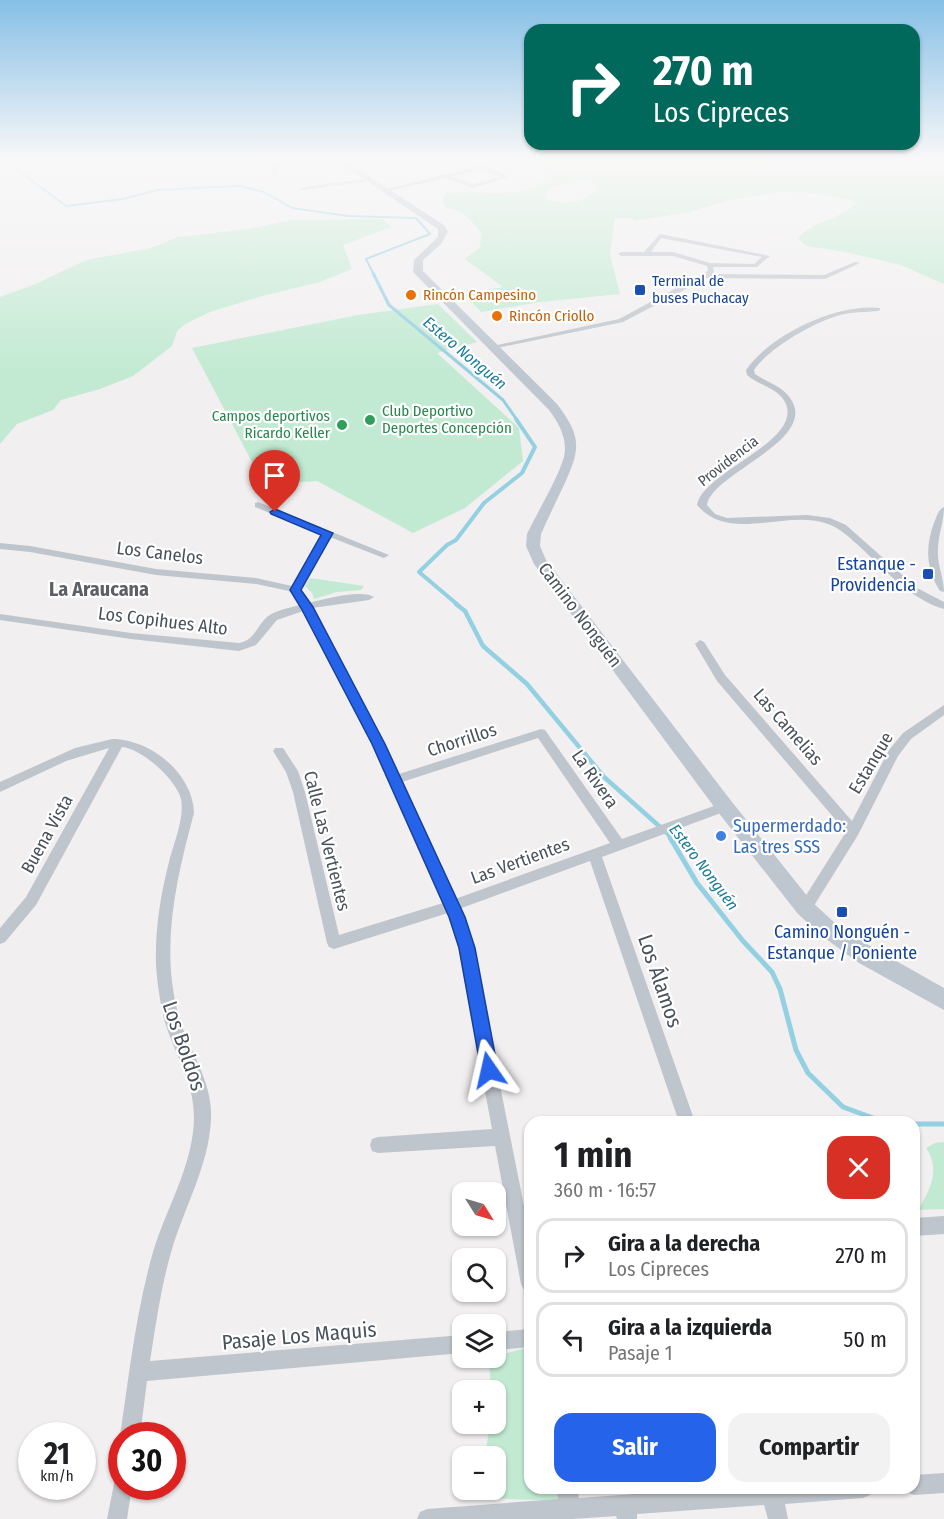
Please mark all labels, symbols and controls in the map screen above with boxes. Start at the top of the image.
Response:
text: 270 m [653,46,753,96]
icon: right [554,48,632,126]
text: Los Cipreces [653,97,789,129]
place label: Terminal de buses Puchacay [652,272,749,307]
marker: Terminal de buses Puchacay [633,283,647,297]
place label: Rincón Campesino [423,286,536,304]
marker: Rincón Campesino [404,288,418,302]
place label: Rincón Criollo [509,307,594,325]
marker: Rincón Criollo [490,309,504,323]
water label: Estero Nonguén [419,313,511,393]
place label: Club Deportivo Deportes Concepción [382,402,512,437]
place label: Campos deportivos Ricardo Keller [212,407,331,442]
marker: Club Deportivo Deportes Concepción [363,413,377,427]
marker: Campos deportivos Ricardo Keller [335,418,349,432]
street label: Providencia [694,432,762,490]
pin [249,450,300,512]
icon: arrive [258,459,291,492]
street label: Los Canelos [116,537,205,569]
place label: Estanque - Providencia [830,553,916,596]
street label: Camino Nonguén [534,558,626,672]
marker: Estanque - Providencia [921,567,935,581]
district label: La Araucana [49,577,149,601]
street label: Los Copihues Alto [97,602,229,640]
street label: Las Camelias [749,684,828,770]
street label: Chorrillos [425,718,500,762]
street label: Estanque [844,728,898,798]
street label: La Rivera [567,745,623,813]
street label: Calle Las Vertientes [299,769,355,914]
street label: Buena Vista [16,791,78,877]
place label: Supermerdado: Las tres SSS [733,815,846,858]
water label: Estero Nonguén [665,820,743,914]
marker: Supermerdado: Las tres SSS [714,829,728,843]
street label: Las Vertientes [468,833,573,889]
marker: Camino Nonguén - Estanque / Poniente [835,905,849,919]
place label: Camino Nonguén - Estanque / Poniente [767,921,917,964]
street label: Los Álamos [632,931,688,1031]
street label: Los Boldos [157,998,211,1094]
position arrow [457,1038,521,1102]
text: 1 min [554,1133,632,1177]
button: close [827,1136,890,1199]
text: 360 m · 16:57 [554,1178,656,1202]
north arrow [452,1182,506,1236]
map controls [452,1182,506,1500]
text: Gira a la derecha [608,1230,760,1257]
icon: right [557,1239,590,1272]
text: 270 m [835,1242,887,1269]
button: search [452,1248,506,1302]
text: Los Cipreces [608,1257,709,1281]
button: layers [452,1314,506,1368]
text: Gira a la izquierda [608,1314,772,1341]
street label: Pasaje Los Maquis [221,1316,377,1356]
icon: left [557,1323,590,1356]
text: 50 m [843,1326,887,1353]
text: Pasaje 1 [608,1341,673,1365]
button: + [452,1380,506,1434]
button: Salir [554,1413,716,1482]
button: Compartir [728,1413,890,1482]
speed limit sign: 30 [108,1422,186,1500]
text: 21 [44,1436,70,1472]
button: − [452,1446,506,1500]
text: km/h [40,1467,74,1485]

